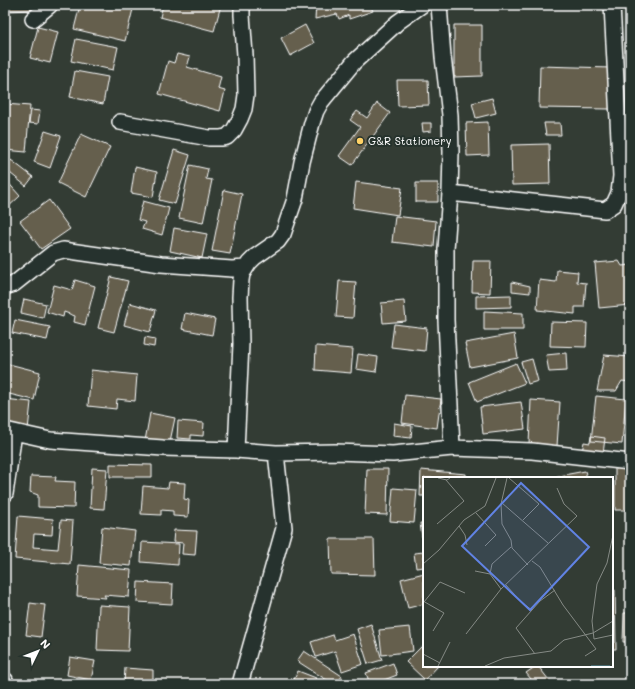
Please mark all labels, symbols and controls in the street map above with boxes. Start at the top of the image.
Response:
place label: G&R Stationery [368,133,452,148]
marker: G&R Stationery [355,136,365,146]
inset map [423,477,613,667]
north arrow [18,631,58,671]
text: N [37,636,54,652]

